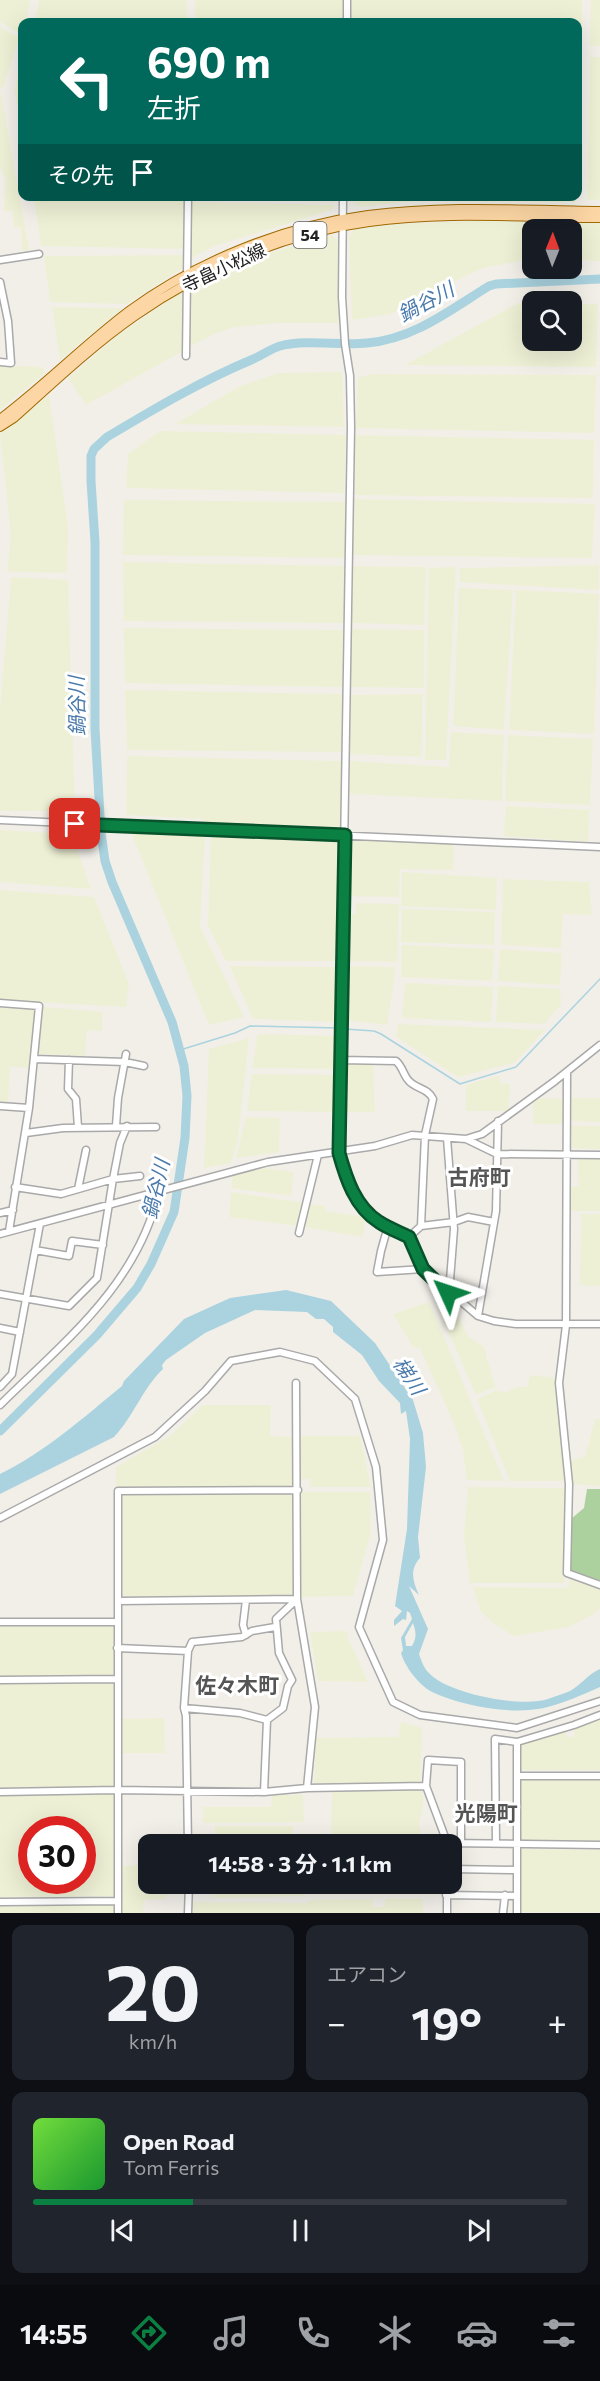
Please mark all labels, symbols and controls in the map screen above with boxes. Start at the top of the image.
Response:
text: 690 m [147,35,271,87]
icon: left [48,42,126,120]
text: 左折 [147,91,201,124]
icon: arrive [126,156,159,189]
text: その先 [48,161,114,188]
north arrow [522,219,582,279]
map controls [522,219,582,351]
road number: 54 [294,222,326,248]
street label: 寺畠小松線 [178,238,269,296]
water label: 鍋谷川 [393,275,459,326]
button: search [522,291,582,351]
water label: 鍋谷川 [63,674,89,736]
pin [49,798,100,849]
icon: arrive [58,807,91,840]
water label: 鍋谷川 [137,1155,174,1221]
district label: 古府町 [448,1164,511,1189]
position arrow [416,1261,480,1325]
water label: 梯川 [389,1352,432,1400]
district label: 佐々木町 [195,1672,279,1697]
district label: 光陽町 [455,1800,518,1825]
speed limit sign: 30 [18,1816,96,1894]
text: 14:58 · 3 分 · 1.1 km [208,1850,392,1877]
text: 20 [105,1942,201,2037]
text: エアコン [327,1962,407,1986]
text: 19° [411,1994,482,2049]
text: − [327,2001,346,2042]
text: + [548,2001,567,2042]
text: km/h [129,2029,177,2053]
text: Open Road [123,2128,234,2155]
text: Tom Ferris [123,2155,219,2179]
icon: previous [106,2214,139,2247]
icon: pause [284,2214,317,2247]
icon: next [462,2214,495,2247]
icon: directions [128,2312,170,2354]
icon: music [210,2312,252,2354]
icon: phone [292,2312,334,2354]
icon: climate [374,2312,416,2354]
icon: car [456,2312,498,2354]
icon: filters [538,2312,580,2354]
text: 14:55 [20,2317,87,2350]

